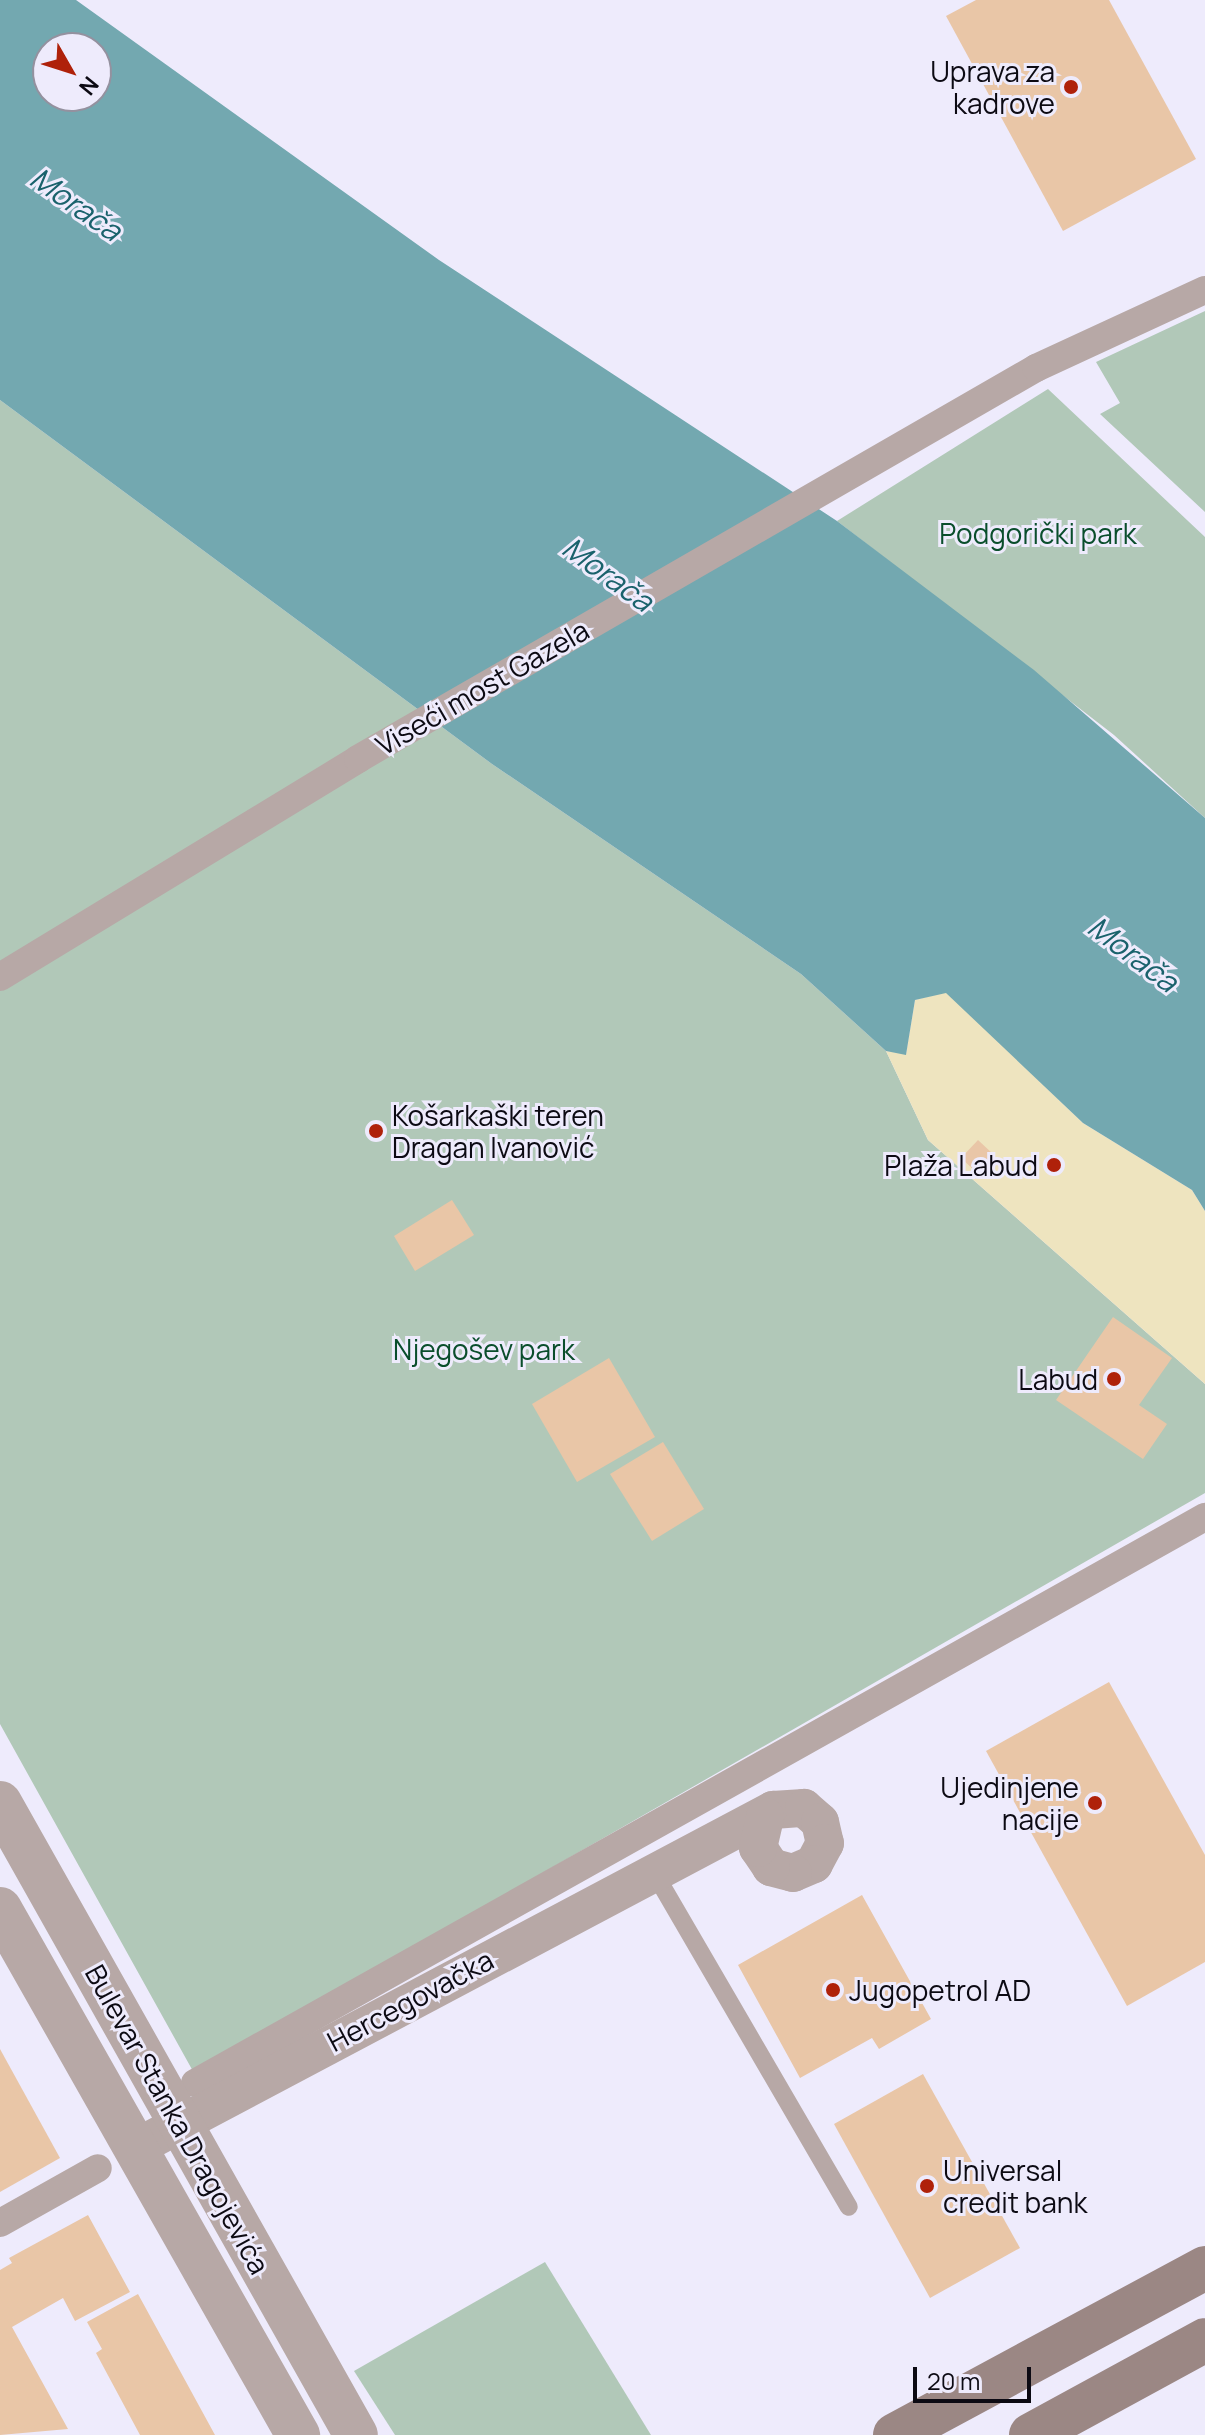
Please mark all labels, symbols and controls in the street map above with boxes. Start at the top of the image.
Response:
north arrow [32,32,112,112]
place label: Uprava za kadrove [930,54,1055,120]
text: N [72,70,106,101]
marker: Uprava za kadrove [1062,78,1080,96]
water label: Morača [23,160,129,248]
park label: Podgorički park [939,516,1137,550]
water label: Morača [556,529,660,619]
street label: Viseći most Gazela [370,612,594,762]
water label: Morača [1081,909,1185,999]
place label: Košarkaški teren Dragan Ivanović [392,1098,604,1164]
marker: Košarkaški teren Dragan Ivanović [367,1122,385,1140]
place label: Plaža Labud [884,1148,1038,1182]
marker: Plaža Labud [1045,1156,1063,1174]
park label: Njegošev park [393,1332,575,1366]
place label: Labud [1018,1362,1098,1396]
marker: Labud [1105,1370,1123,1388]
place label: Ujedinjene nacije [940,1770,1079,1836]
marker: Ujedinjene nacije [1086,1794,1104,1812]
street label: Hercegovačka [321,1942,499,2058]
street label: Bulevar Stanka Dragojevića [79,1959,277,2279]
place label: Jugopetrol AD [849,1973,1031,2007]
marker: Jugopetrol AD [824,1981,842,1999]
place label: Universal credit bank [943,2153,1087,2219]
marker: Universal credit bank [918,2177,936,2195]
scale bar [917,2351,1035,2401]
text: 20 m [927,2364,980,2397]

